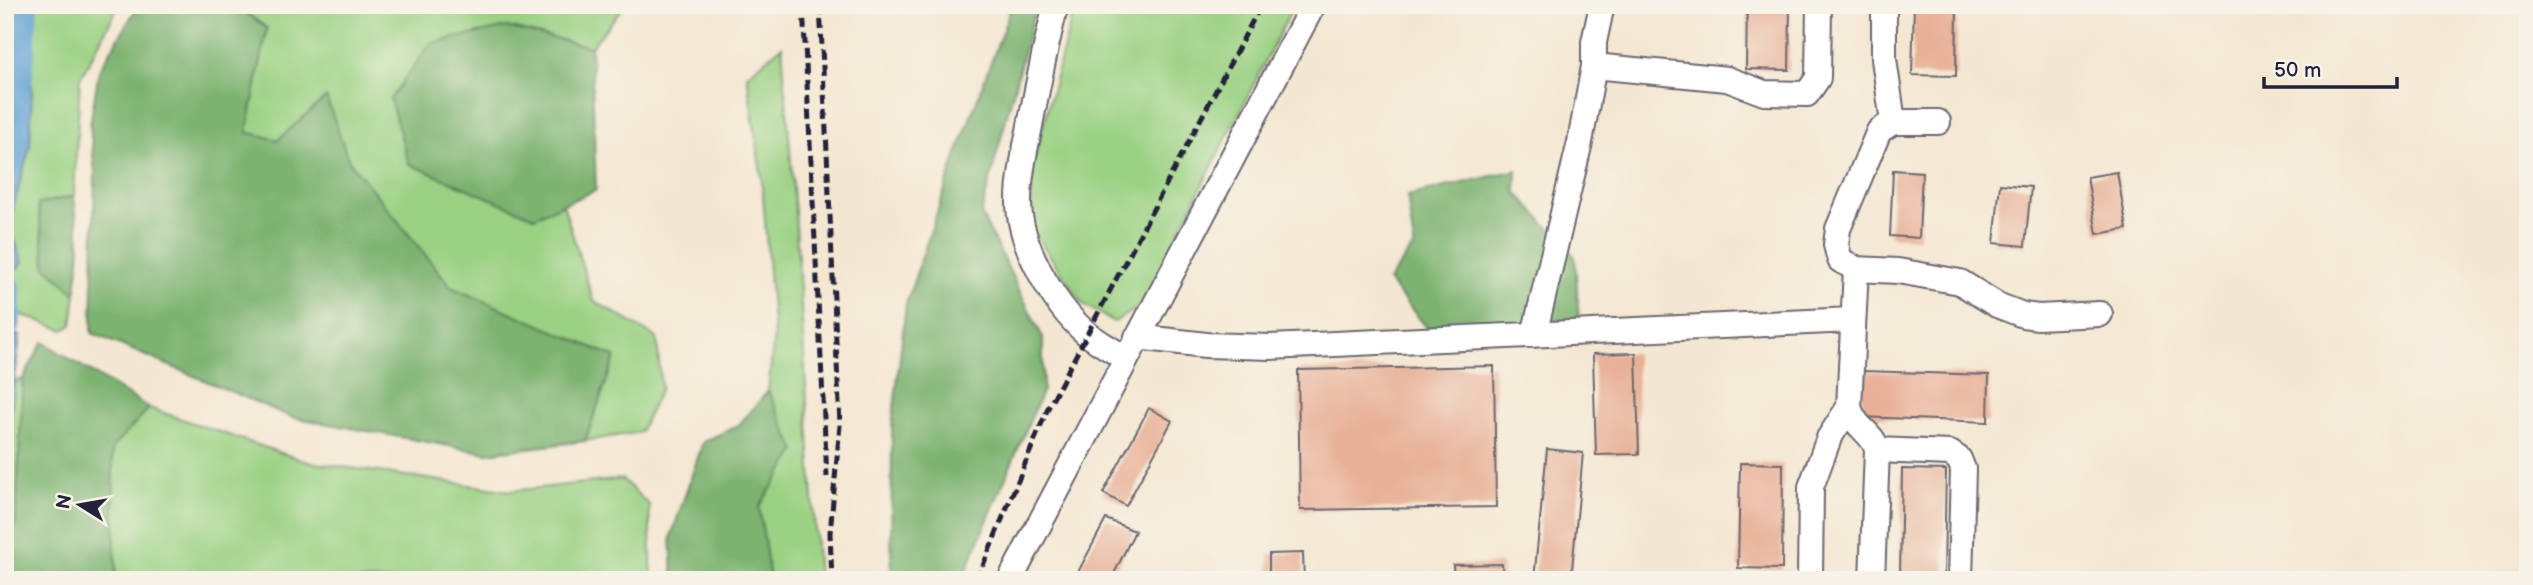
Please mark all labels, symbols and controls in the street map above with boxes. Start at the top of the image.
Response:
scale bar [2264,46,2396,90]
text: 50 m [2274,58,2321,83]
north arrow [46,470,116,540]
text: N [52,493,77,511]

